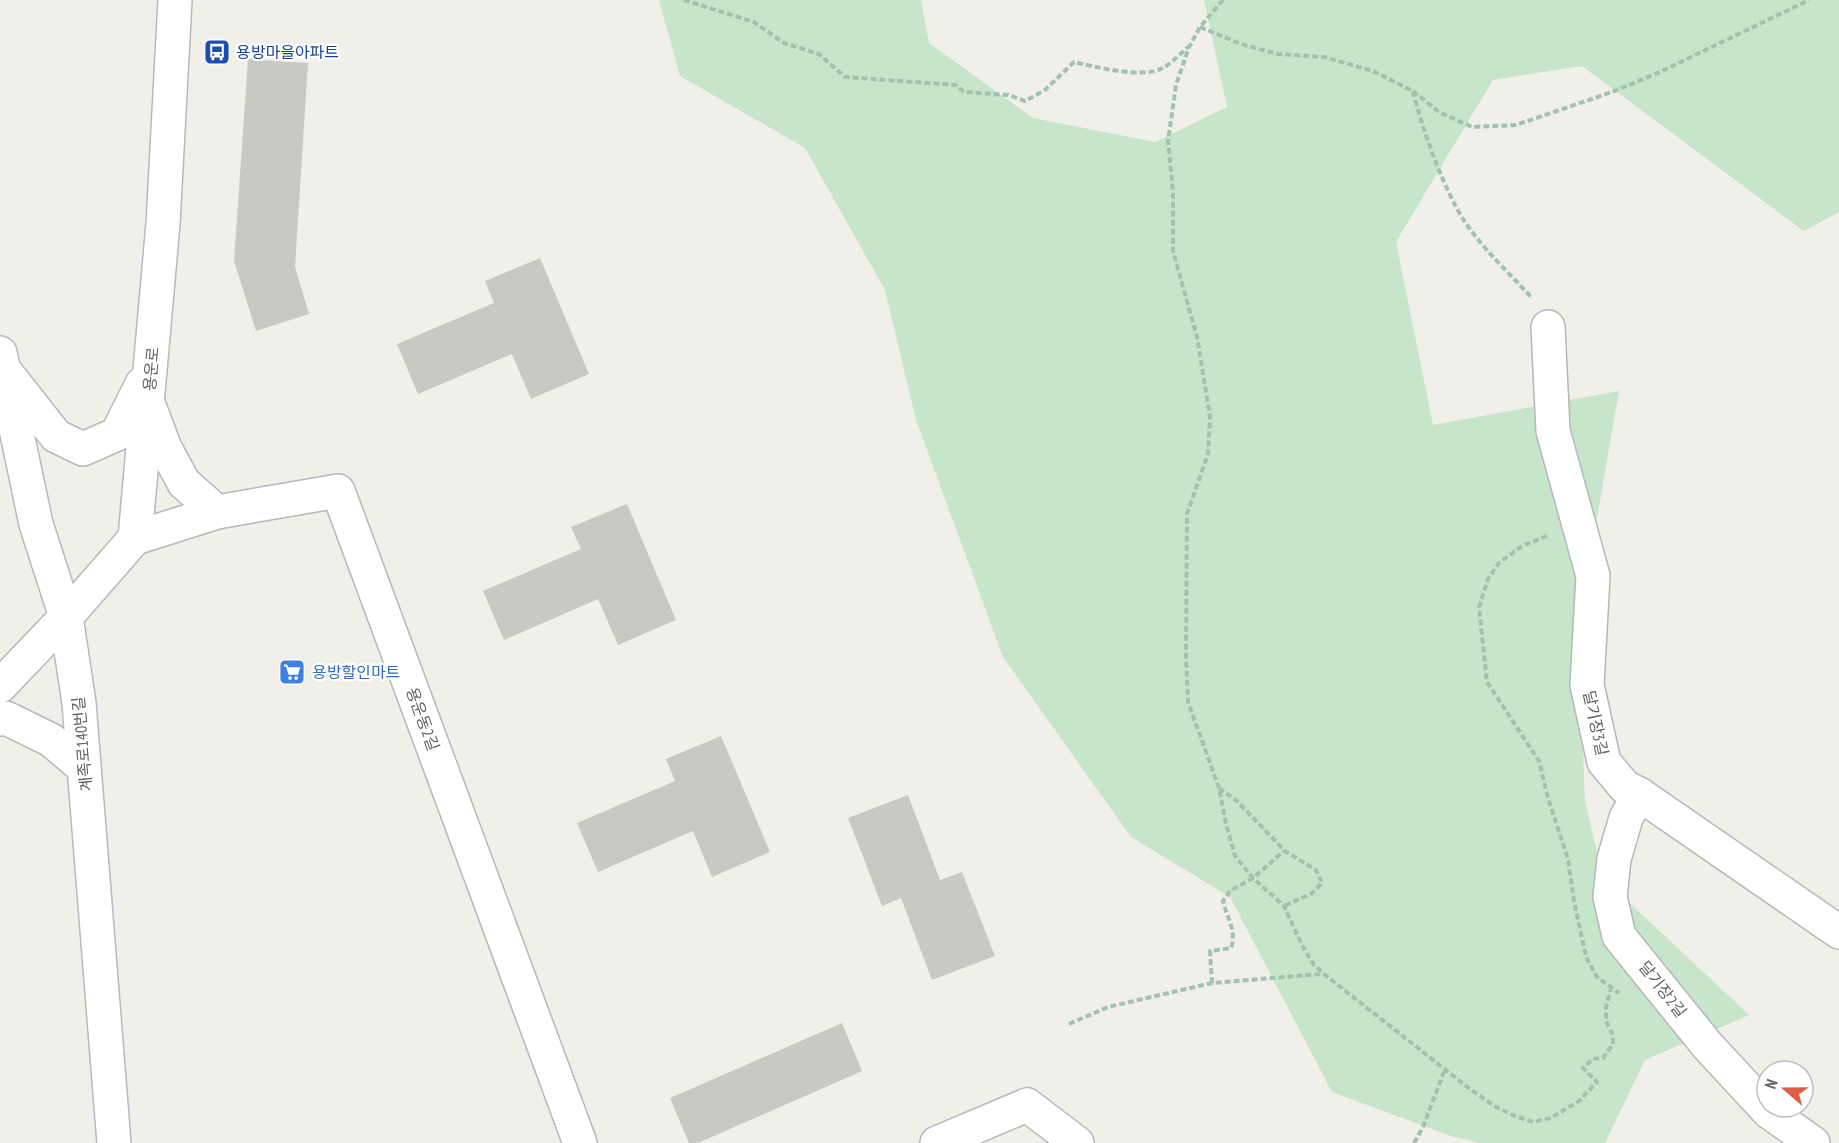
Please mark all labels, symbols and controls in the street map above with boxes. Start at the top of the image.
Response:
bus stop icon: 용방마을아파트 [202,37,232,67]
place label: 용방마을아파트 [236,42,339,62]
street label: 용운로 [139,346,163,392]
supermarket icon: 용방할인마트 [277,657,307,687]
place label: 용방할인마트 [312,662,400,682]
street label: 용운동2길 [402,685,444,753]
street label: 달기장3길 [1579,689,1613,757]
street label: 계족로140번길 [68,696,96,792]
street label: 달기장2길 [1635,957,1691,1021]
north arrow [1755,1059,1815,1119]
text: N [1760,1076,1782,1091]

